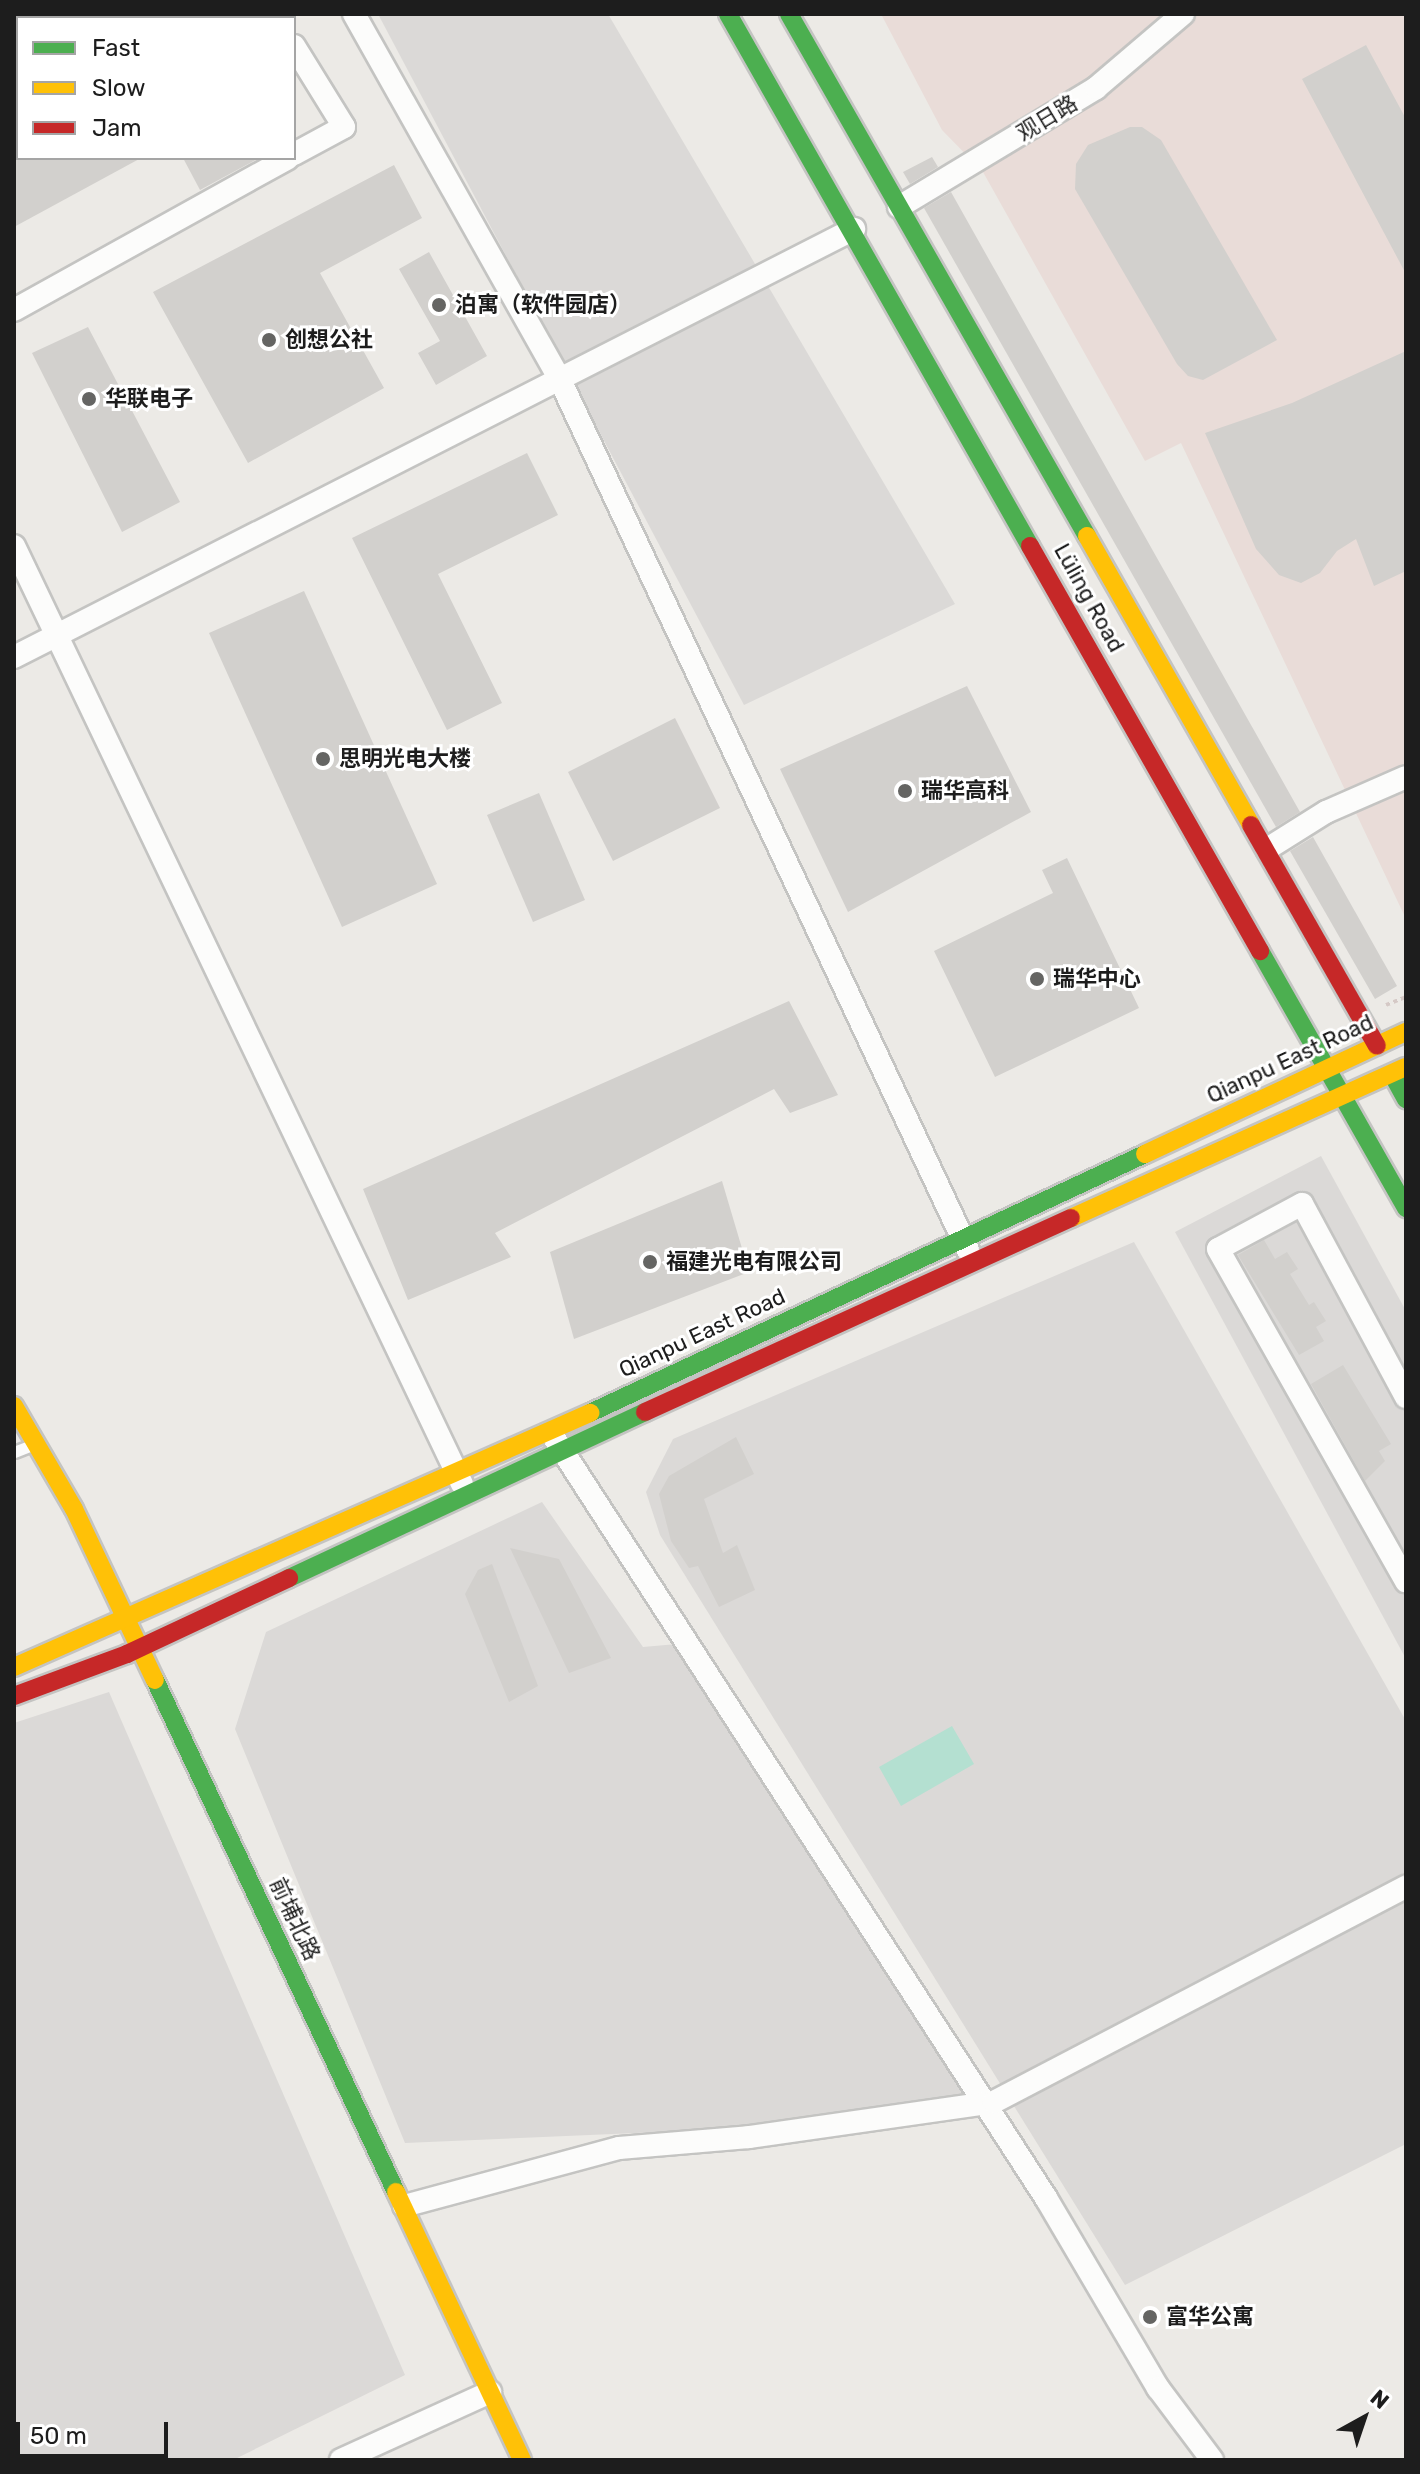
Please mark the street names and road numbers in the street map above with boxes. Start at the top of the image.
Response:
street label: 观日路 [1012,90,1082,146]
street label: Lüling Road [1048,539,1130,657]
street label: Qianpu East Road [1203,1009,1377,1109]
street label: Qianpu East Road [615,1283,789,1383]
street label: 前埔北路 [264,1874,326,1964]

